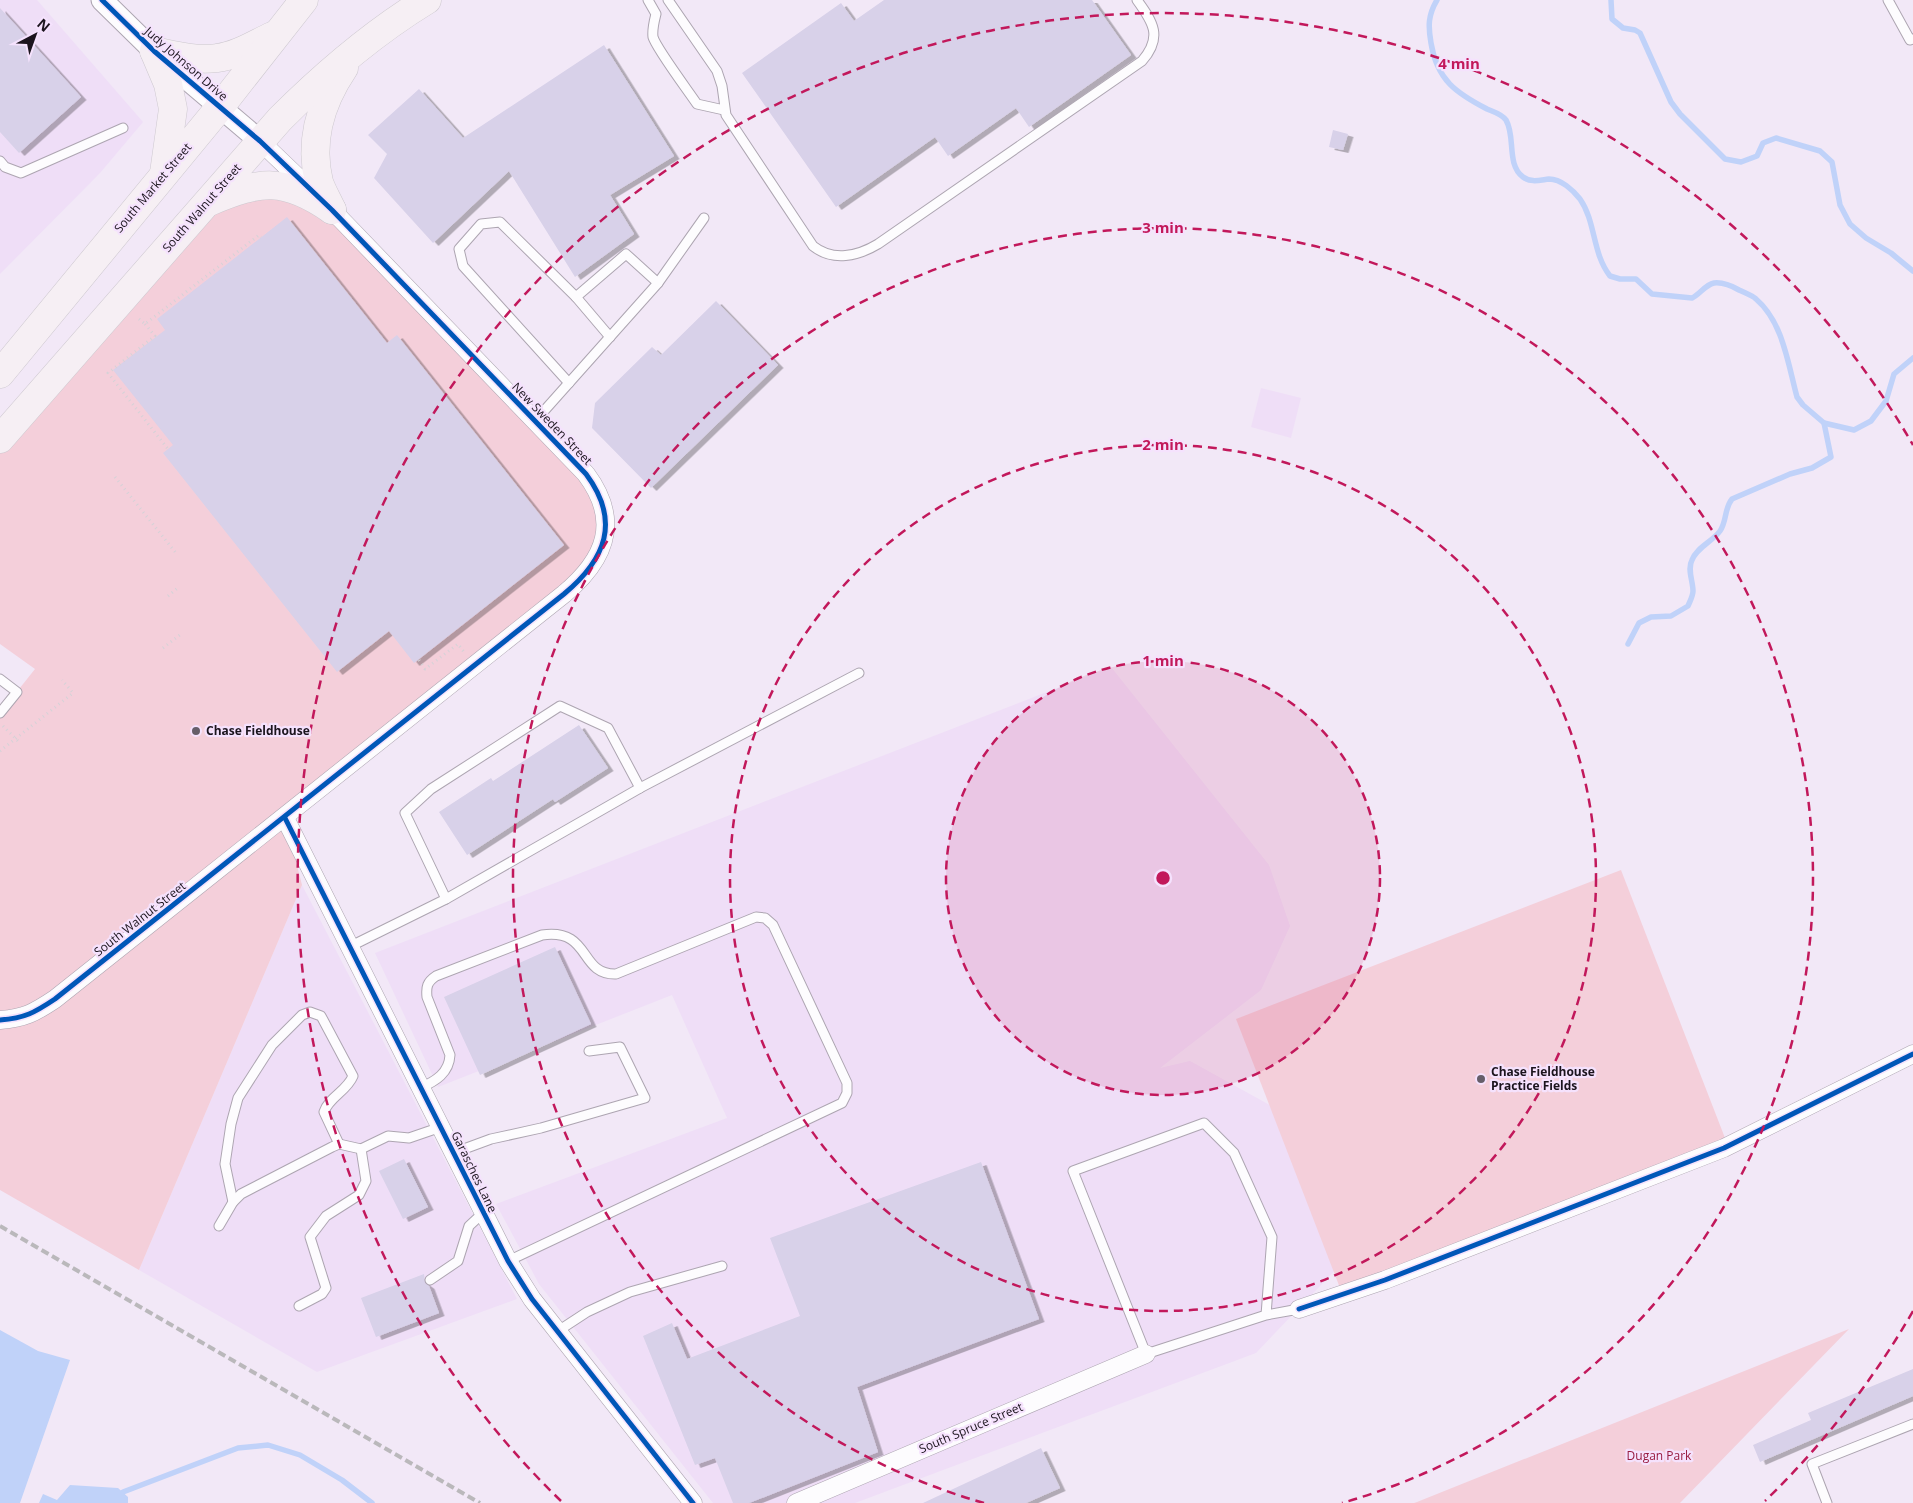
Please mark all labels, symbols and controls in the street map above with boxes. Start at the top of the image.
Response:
north arrow [10,10,60,60]
text: N [33,14,54,36]
street label: Judy Johnson Drive [140,22,232,105]
text: 4 min [1438,53,1480,73]
street label: South Market Street [110,139,195,236]
street label: South Walnut Street [158,160,245,256]
text: 3 min [1142,217,1184,237]
street label: New Sweden Street [508,379,596,469]
text: 2 min [1142,434,1184,454]
text: 1 min [1142,650,1184,670]
place label: Chase Fieldhouse [206,722,310,739]
marker: Chase Fieldhouse [190,725,202,737]
centre of rings [1154,869,1172,887]
street label: South Walnut Street [90,877,189,960]
place label: Chase Fieldhouse Practice Fields [1491,1063,1595,1094]
marker: Chase Fieldhouse Practice Fields [1475,1073,1487,1085]
street label: Garasches Lane [447,1128,502,1215]
street label: South Spruce Street [916,1398,1025,1457]
park label: Dugan Park [1627,1447,1692,1464]

